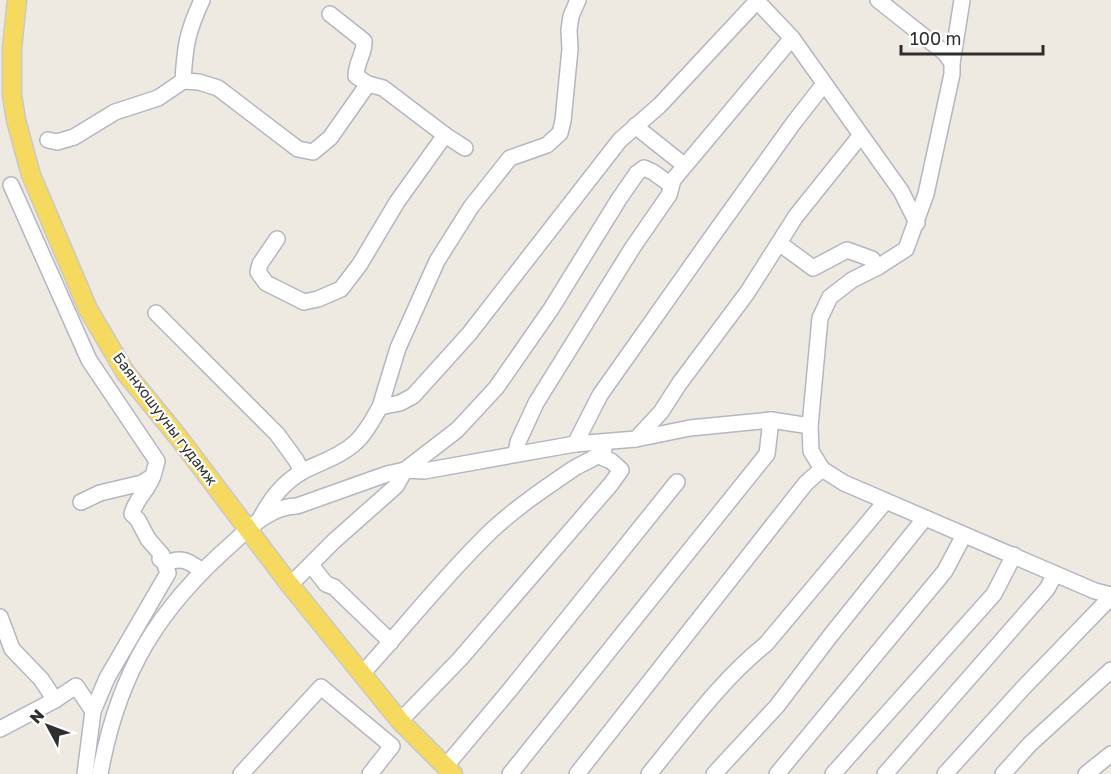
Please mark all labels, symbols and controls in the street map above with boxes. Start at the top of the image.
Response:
scale bar [901,18,1044,56]
text: 100 m [910,27,961,49]
street label: Баянхошууны гудамж [110,348,222,489]
north arrow [18,696,78,756]
text: N [25,705,48,727]

